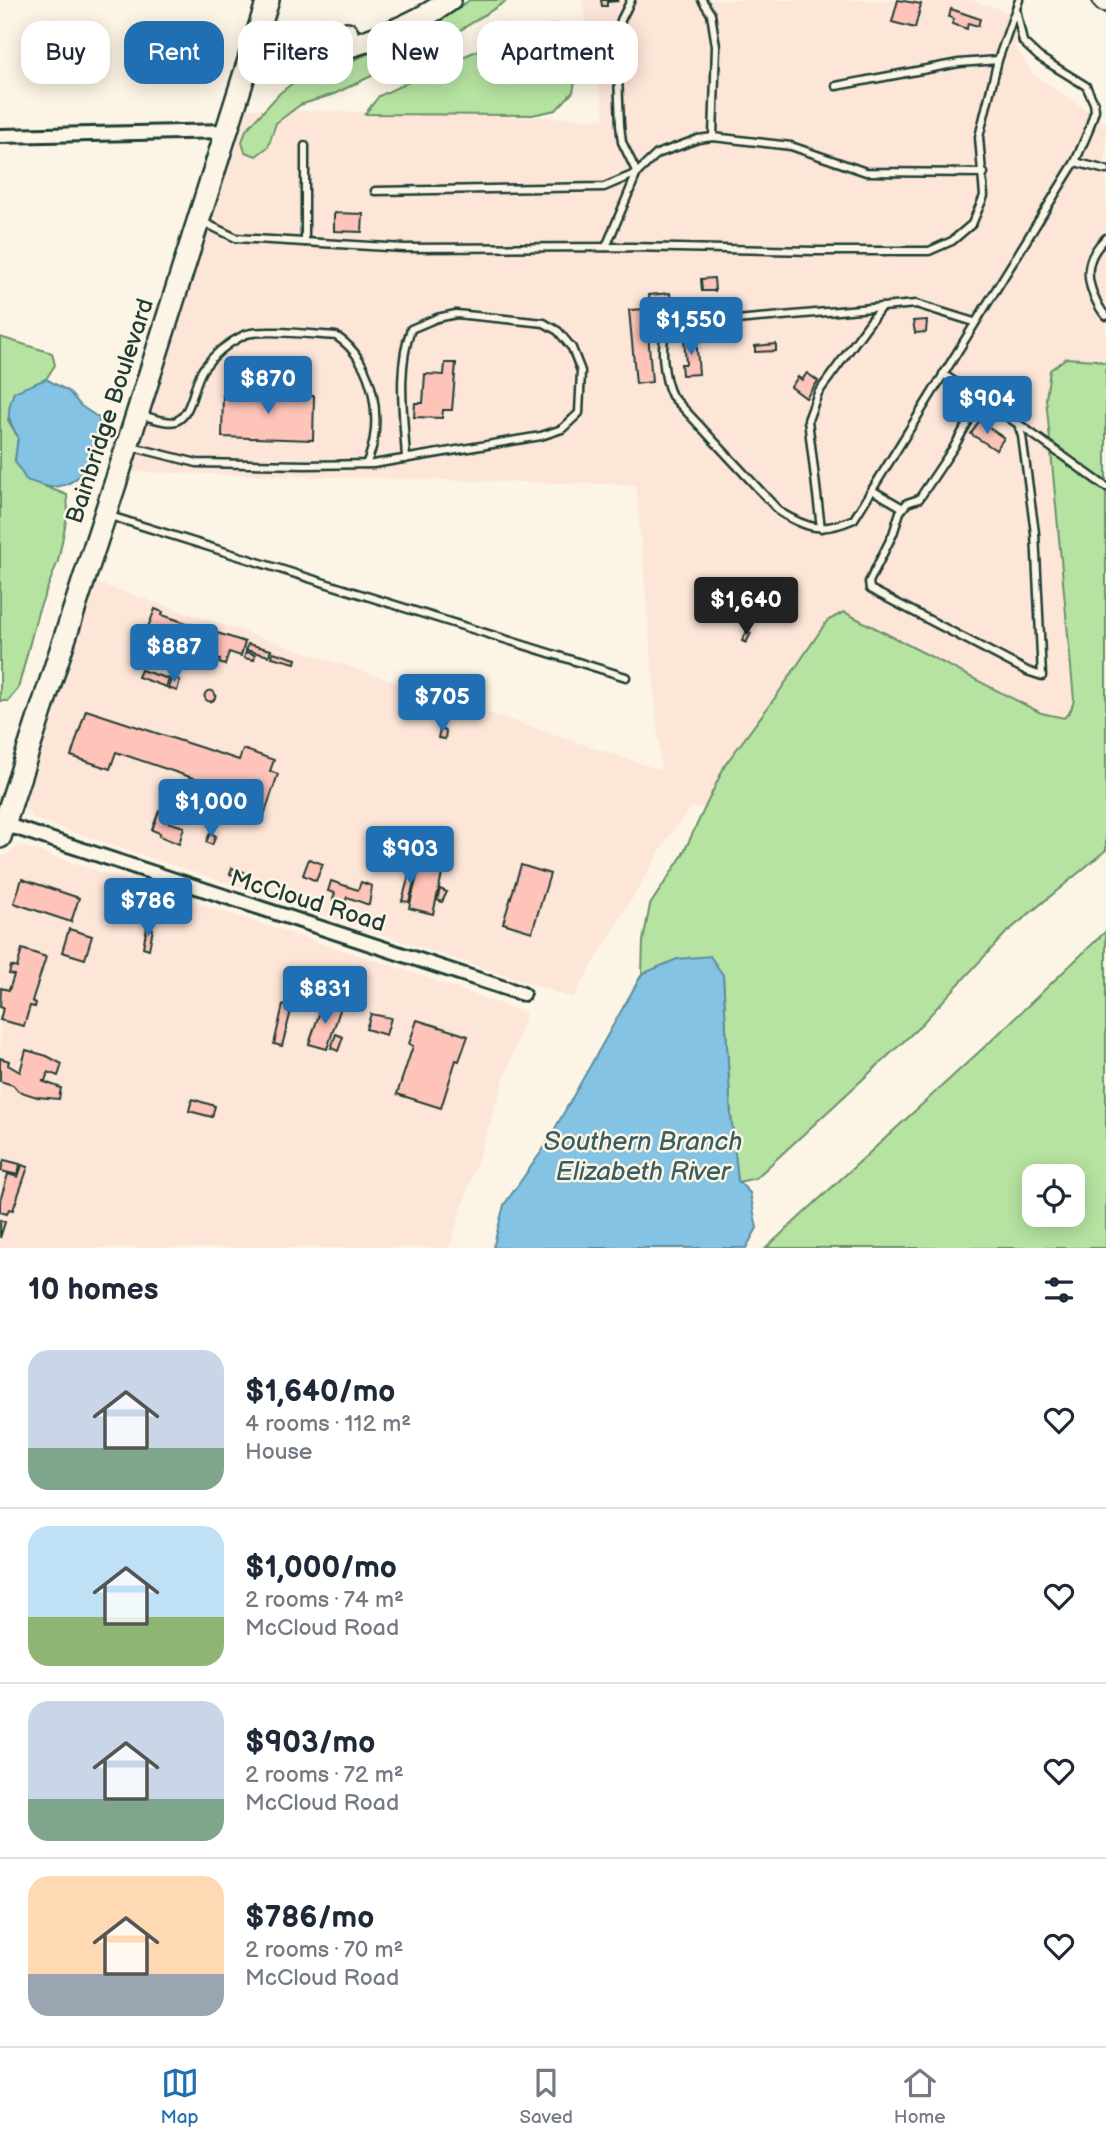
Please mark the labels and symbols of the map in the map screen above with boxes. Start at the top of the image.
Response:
street label: Bainbridge Boulevard [60,295,160,527]
pin: $1,550 [634,298,748,357]
pin: $870 [227,356,309,416]
pin: $904 [946,376,1028,436]
pin: $1,640 [689,578,803,637]
pin: $887 [133,624,215,684]
pin: $705 [401,674,483,734]
pin: $1,000 [154,780,268,839]
pin: $903 [369,826,451,886]
street label: McCloud Road [227,864,389,938]
pin: $786 [107,878,189,938]
pin: $831 [284,967,366,1026]
water label: Southern Branch Elizabeth River [544,1127,742,1188]

